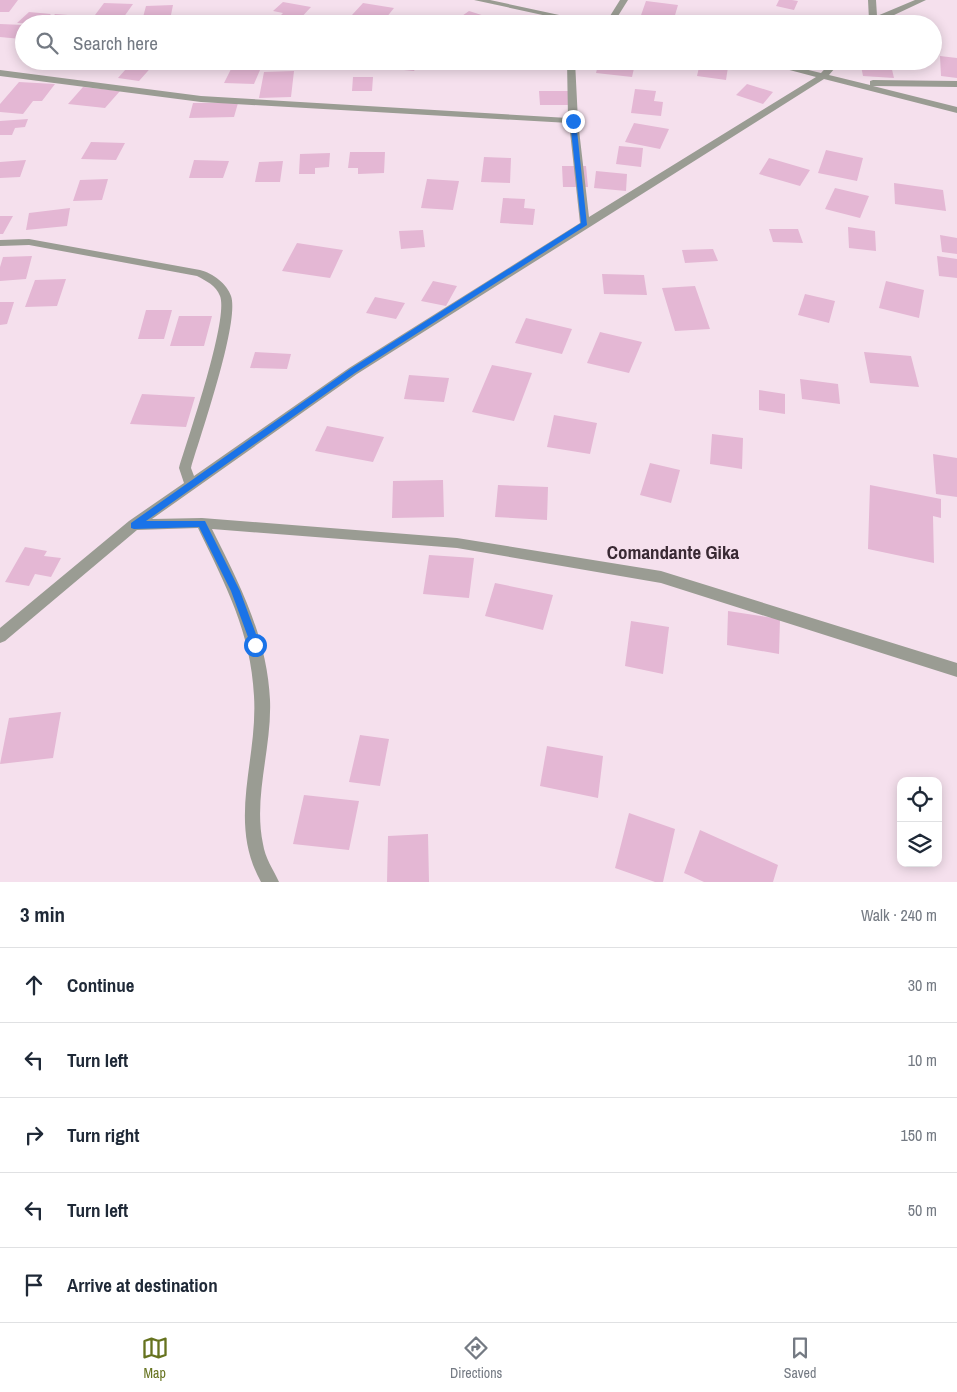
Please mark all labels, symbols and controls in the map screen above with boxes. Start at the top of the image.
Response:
search box [15,15,942,70]
icon: search [33,29,61,57]
text: Search here [73,30,158,56]
route end [562,110,585,133]
district label: Comandante Gika [607,539,740,565]
route start [244,634,267,657]
map controls [897,777,942,867]
button: locate [897,777,942,822]
button: layers [897,822,942,867]
text: 3 min [20,900,65,929]
text: Walk · 240 m [861,904,937,926]
icon: ahead [20,971,48,999]
text: Continue [67,972,135,998]
text: 30 m [908,974,937,996]
icon: left [20,1046,48,1074]
text: Turn left [67,1047,128,1073]
text: 10 m [908,1049,937,1071]
icon: right [20,1121,48,1149]
text: Turn right [67,1122,139,1148]
text: 150 m [901,1124,937,1146]
icon: left [20,1196,48,1224]
text: Turn left [67,1197,128,1223]
text: 50 m [908,1199,937,1221]
icon: arrive [20,1271,48,1299]
text: Arrive at destination [67,1272,218,1298]
tab: Map [141,1334,169,1382]
tab: Directions [450,1334,502,1382]
tab: Saved [784,1334,816,1382]

